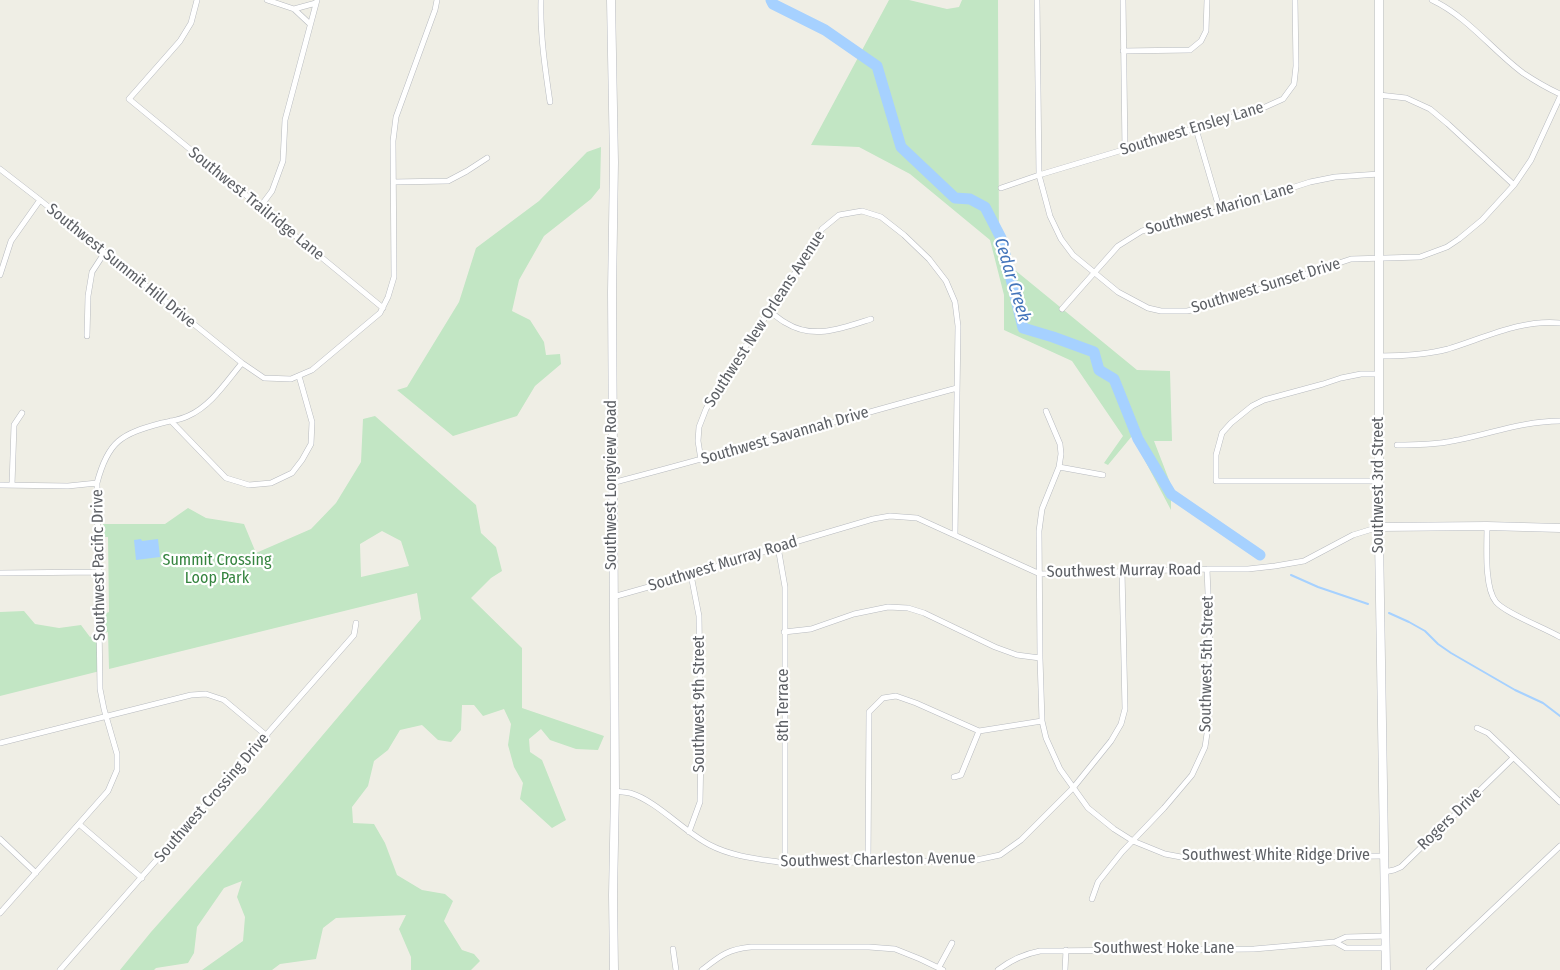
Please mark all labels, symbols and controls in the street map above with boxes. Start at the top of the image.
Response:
street label: Southwest Ensley Lane [1118,98,1266,160]
street label: Southwest Trailridge Lane [184,143,328,265]
street label: Southwest Marion Lane [1144,179,1296,239]
street label: Southwest Summit Hill Drive [43,200,199,332]
street label: Southwest New Orleans Avenue [701,227,829,411]
water label: Cedar Creek [989,235,1035,325]
street label: Southwest Sunset Drive [1189,254,1343,318]
street label: Southwest Longview Road [602,400,622,570]
street label: Southwest Savannah Drive [699,403,871,469]
street label: Southwest 3rd Street [1369,417,1389,553]
street label: Southwest Pacific Drive [88,489,110,641]
street label: Southwest Murray Road [646,532,800,596]
park label: Summit Crossing Loop Park [163,551,271,589]
street label: Southwest Murray Road [1047,560,1201,582]
street label: Southwest 5th Street [1196,596,1218,732]
street label: Southwest 9th Street [690,635,710,773]
street label: 8th Terrace [774,669,794,741]
street label: Southwest Crossing Drive [151,729,273,867]
street label: Rogers Drive [1414,784,1486,854]
street label: Southwest White Ridge Drive [1182,846,1370,866]
street label: Southwest Charleston Avenue [780,849,976,871]
street label: Southwest Hoke Lane [1094,939,1234,959]

